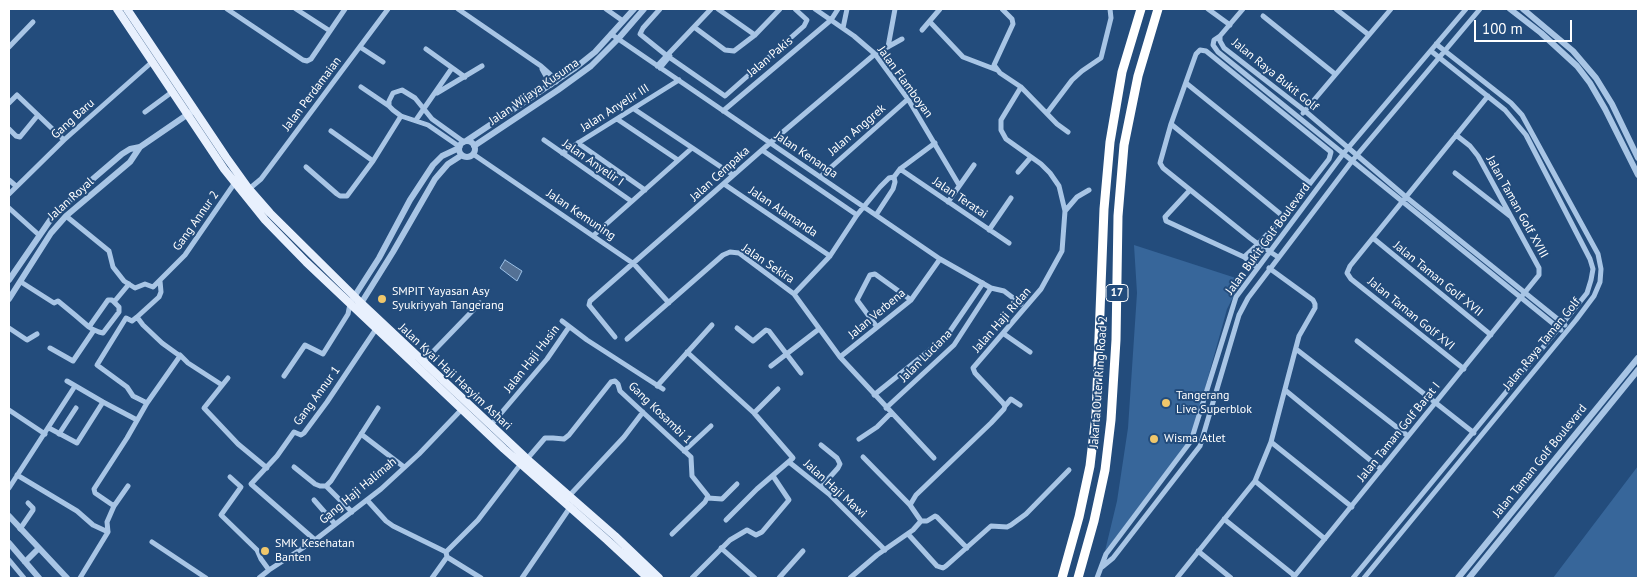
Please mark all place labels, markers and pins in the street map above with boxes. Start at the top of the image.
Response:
place label: SMPIT Yayasan Asy Syukriyyah Tangerang [392,285,504,313]
marker: SMPIT Yayasan Asy Syukriyyah Tangerang [376,293,388,305]
place label: Tangerang Live Superblok [1176,389,1252,417]
marker: Tangerang Live Superblok [1160,397,1172,409]
place label: Wisma Atlet [1164,432,1226,446]
marker: Wisma Atlet [1148,433,1160,445]
place label: SMK Kesehatan Banten [275,537,354,565]
marker: SMK Kesehatan Banten [259,545,271,557]

